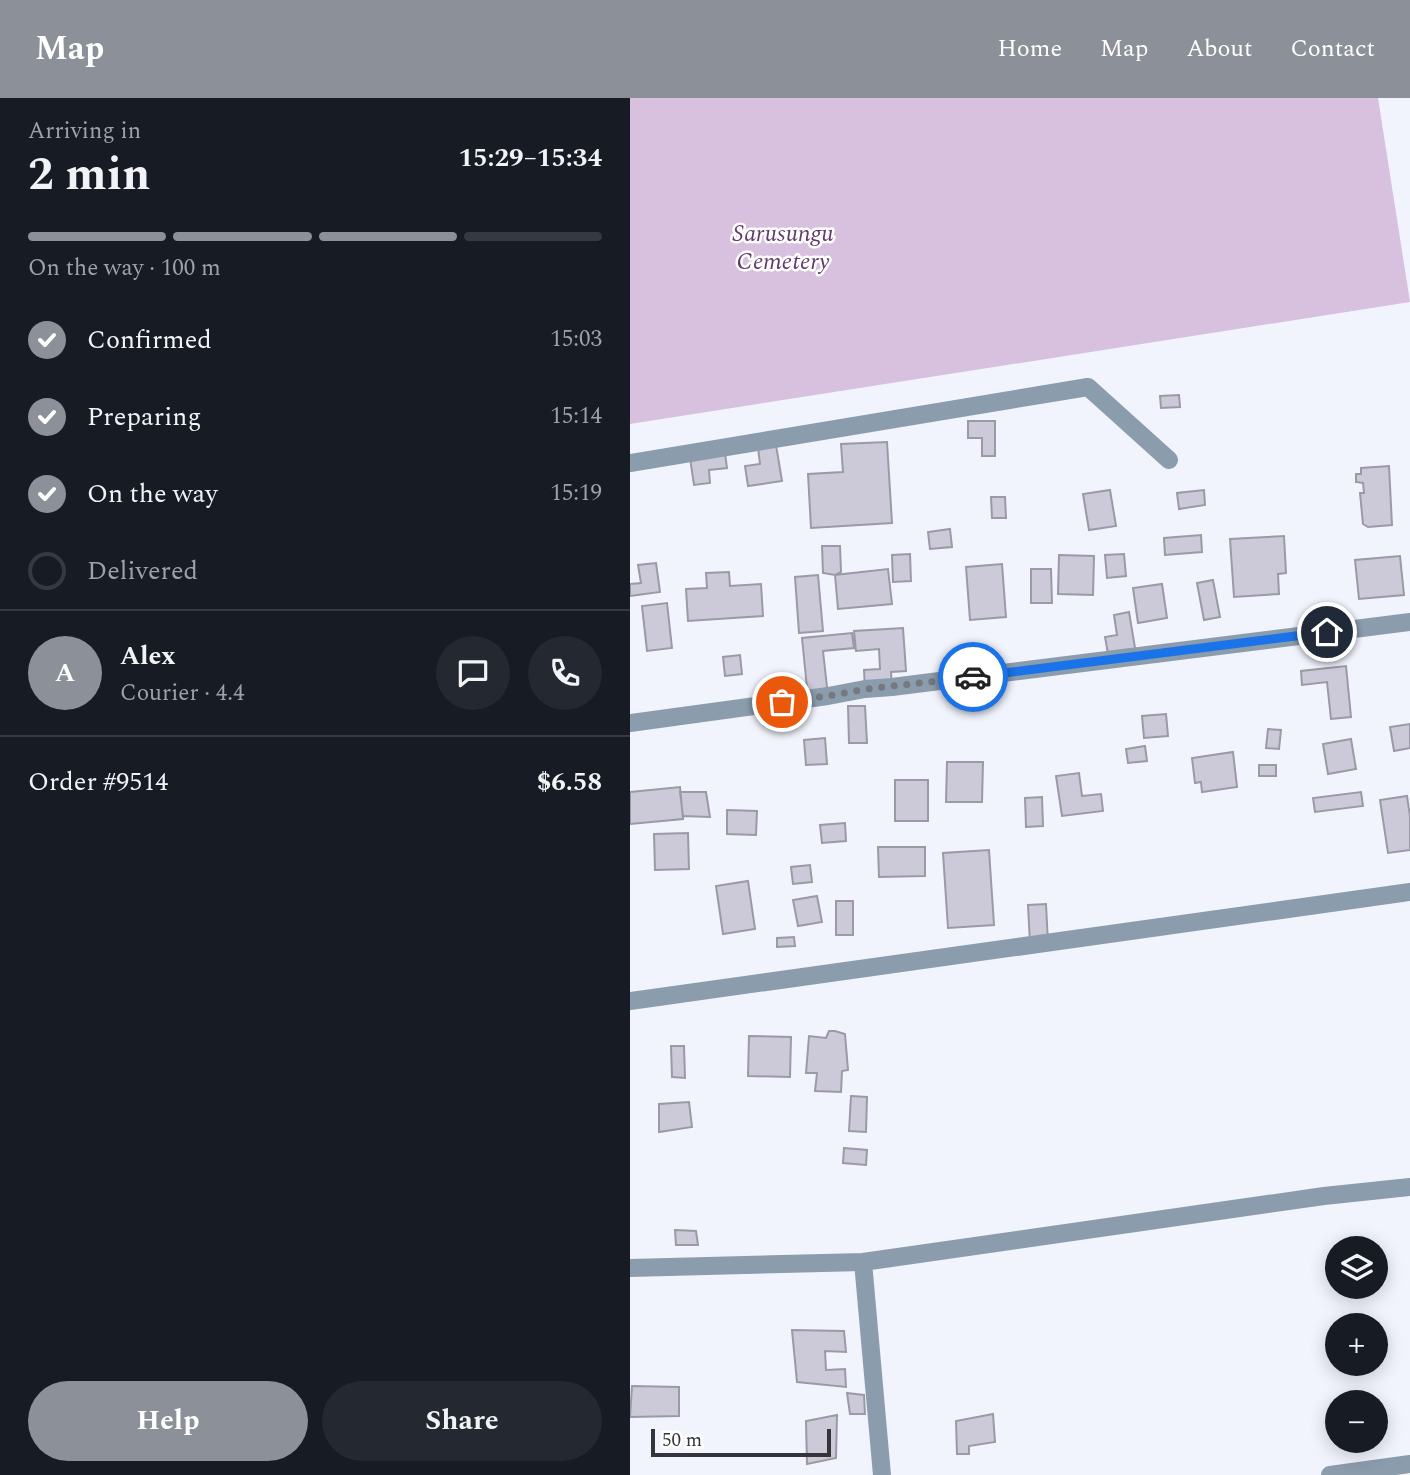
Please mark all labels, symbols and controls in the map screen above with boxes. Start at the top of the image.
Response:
text: Map [35,24,104,74]
text: Home [997,31,1062,67]
text: Map [1100,31,1148,67]
text: About [1186,31,1252,67]
text: Contact [1290,31,1375,67]
text: Arriving in [28,114,141,149]
text: 15:29–15:34 [458,138,602,178]
text: 2 min [28,140,150,210]
park label: Sarusungu Cemetery [732,216,834,280]
text: On the way · 100 m [28,251,221,286]
text: Confirmed [87,320,212,360]
icon: check [28,321,66,359]
text: 15:03 [550,322,602,357]
text: Preparing [87,397,201,437]
icon: check [28,398,66,436]
text: 15:14 [550,399,602,434]
text: On the way [87,474,218,514]
icon: check [28,475,66,513]
text: 15:19 [550,476,602,511]
text: Delivered [87,551,198,591]
pin [1297,602,1357,662]
icon: home [1308,613,1346,651]
text: Alex [120,636,175,676]
button: chat [436,636,510,710]
button: phone [528,636,602,710]
courier [938,642,1008,712]
text: A [55,653,75,693]
icon: car [954,658,992,696]
pin [752,672,812,732]
text: Courier · 4.4 [120,676,245,711]
icon: bag [763,683,801,721]
text: Order #9514 [28,762,168,802]
text: $6.58 [537,762,602,802]
map controls [1325,1236,1388,1453]
button: layers [1325,1236,1388,1299]
button: + [1325,1313,1388,1376]
button: Help [28,1381,308,1461]
button: Share [322,1381,602,1461]
button: − [1325,1390,1388,1453]
scale bar [651,1426,831,1458]
text: 50 m [662,1426,702,1455]

